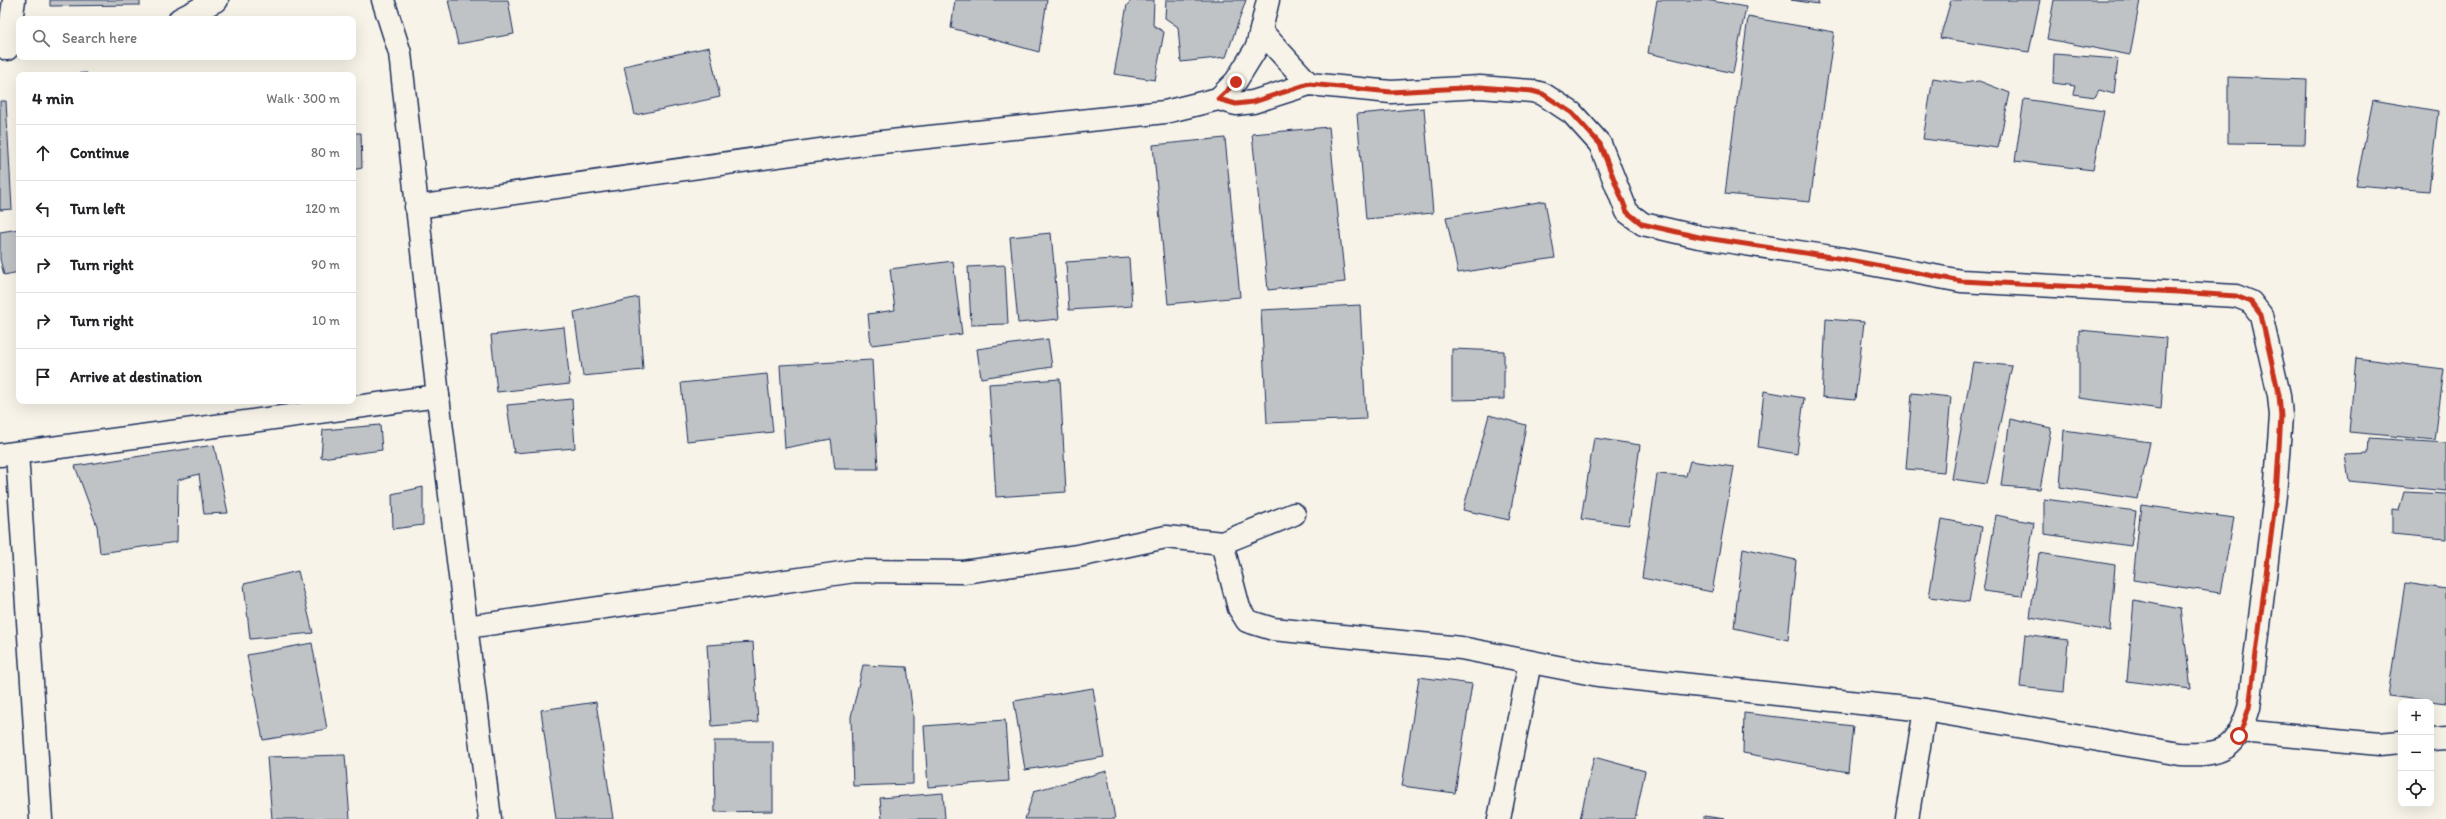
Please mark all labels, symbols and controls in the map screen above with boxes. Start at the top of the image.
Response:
search box [16,16,356,60]
icon: search [30,27,52,49]
text: Search here [62,29,137,47]
route end [1227,73,1245,91]
text: 4 min [32,88,74,108]
text: Walk · 300 m [266,91,340,106]
icon: ahead [32,142,54,164]
text: Continue [70,144,129,162]
text: 80 m [311,145,340,160]
icon: left [32,198,54,220]
text: Turn left [70,200,125,218]
text: 120 m [305,201,340,216]
icon: right [32,254,54,276]
text: Turn right [70,256,134,274]
text: 90 m [311,257,340,272]
icon: right [32,310,54,332]
text: Turn right [70,312,134,330]
text: 10 m [312,313,340,328]
icon: arrive [32,366,54,388]
text: Arrive at destination [70,368,202,386]
map controls [2398,699,2434,807]
button: + [2398,699,2434,735]
route start [2230,727,2248,745]
button: − [2398,735,2434,771]
button: locate [2398,771,2434,807]

